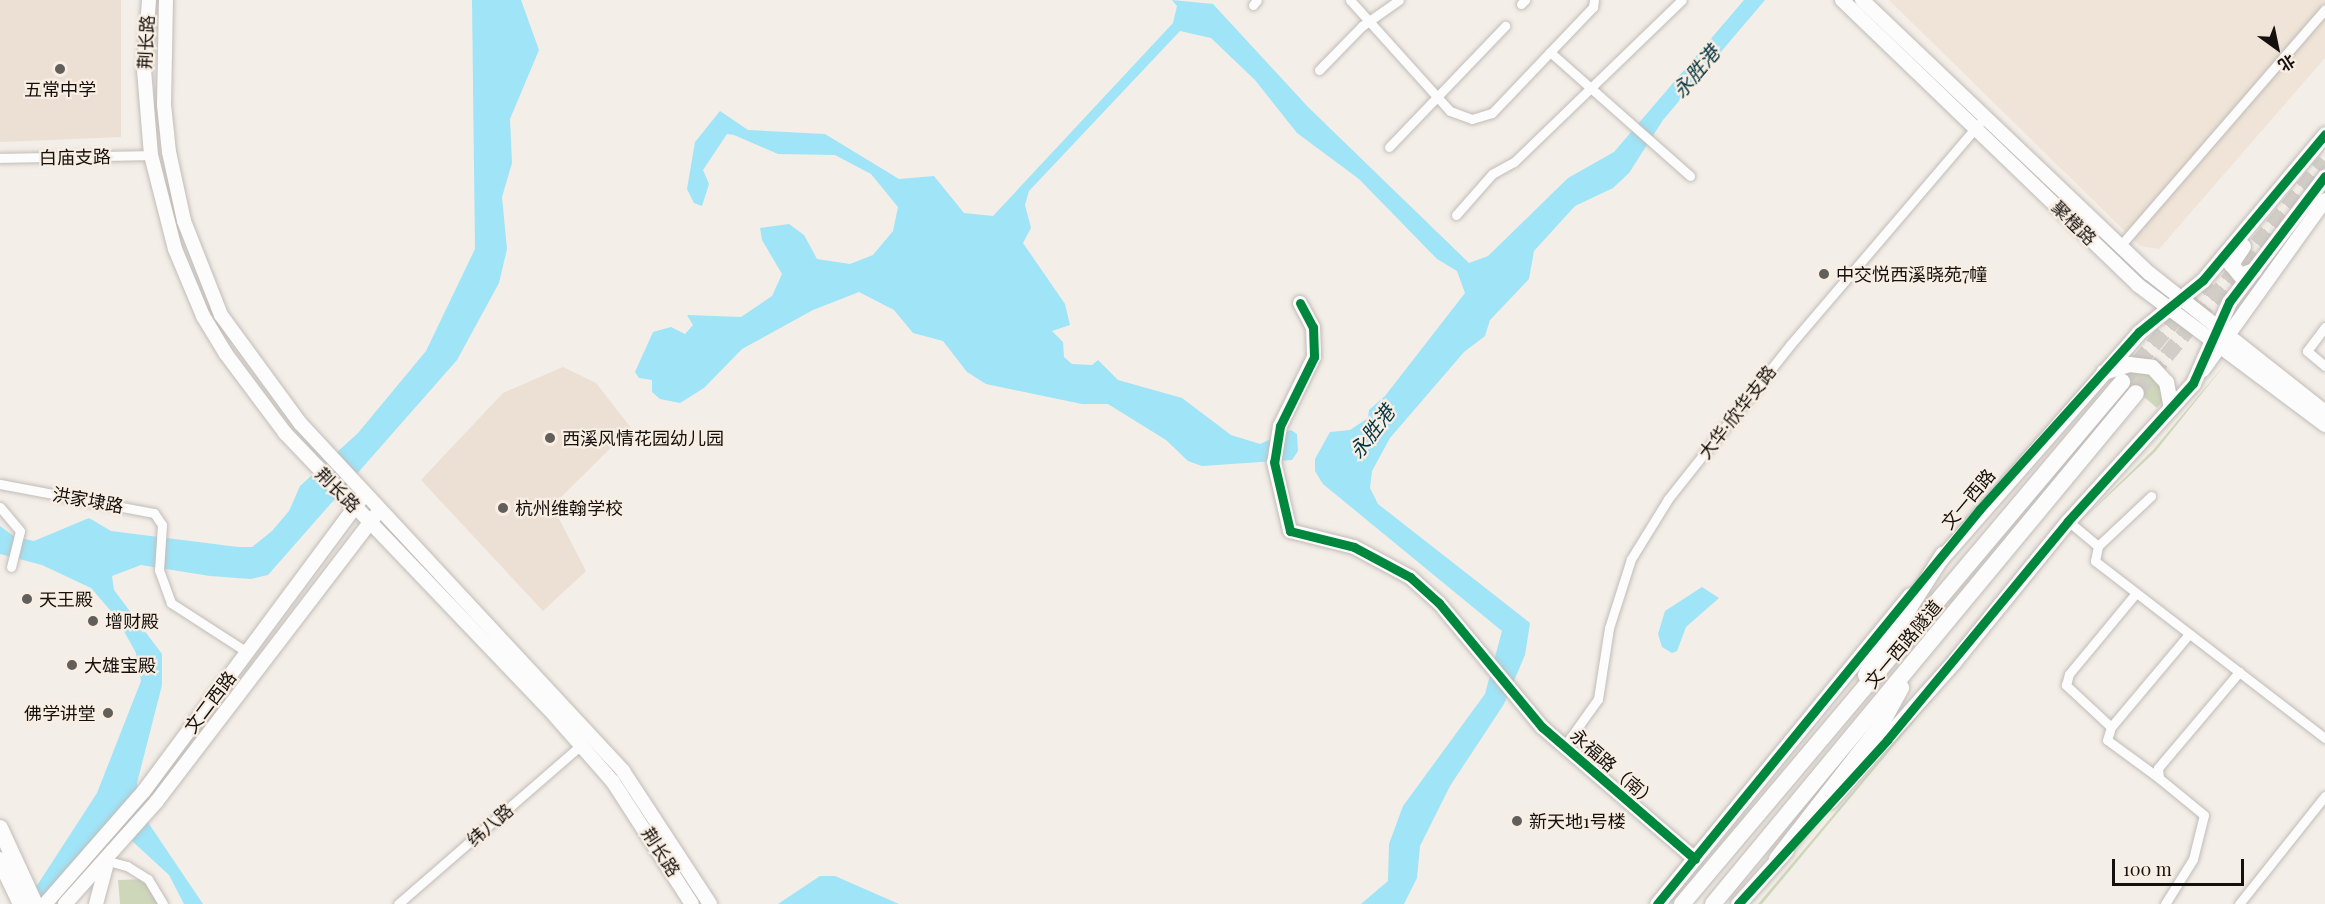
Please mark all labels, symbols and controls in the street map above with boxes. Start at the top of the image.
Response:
street label: 荆长路 [134,14,158,70]
north arrow [2247,18,2307,78]
water label: 永胜港 [1667,40,1723,102]
text: 北 [2275,50,2300,77]
marker: 五常中学 [53,62,67,76]
place label: 五常中学 [24,78,96,100]
street label: 白庙支路 [39,146,111,168]
street label: 聚橙路 [2047,196,2101,250]
place label: 中交悦西溪晓苑7幢 [1836,263,1987,285]
marker: 中交悦西溪晓苑7幢 [1817,267,1831,281]
street label: 大华·欣华支路 [1694,361,1780,463]
water label: 永胜港 [1343,400,1399,462]
place label: 西溪风情花园幼儿园 [562,427,724,449]
marker: 西溪风情花园幼儿园 [543,431,557,445]
street label: 荆长路 [311,463,365,517]
street label: 文一西路 [1937,464,1999,534]
street label: 洪家埭路 [51,483,125,517]
place label: 杭州维翰学校 [515,497,623,519]
marker: 杭州维翰学校 [496,501,510,515]
place label: 天王殿 [39,588,93,610]
marker: 天王殿 [20,592,34,606]
street label: 文一西路隧道 [1860,596,1946,692]
place label: 增财殿 [105,610,159,632]
marker: 增财殿 [86,614,100,628]
place label: 大雄宝殿 [84,654,156,676]
marker: 大雄宝殿 [65,658,79,672]
street label: 文二西路 [180,667,240,737]
place label: 佛学讲堂 [24,702,96,724]
marker: 佛学讲堂 [101,706,115,720]
street label: 永福路（南） [1566,724,1662,812]
street label: 纬八路 [463,799,517,851]
place label: 新天地1号楼 [1529,810,1626,832]
marker: 新天地1号楼 [1510,814,1524,828]
street label: 荆长路 [637,823,685,881]
scale bar [2115,847,2247,885]
text: 100 m [2123,857,2172,881]

